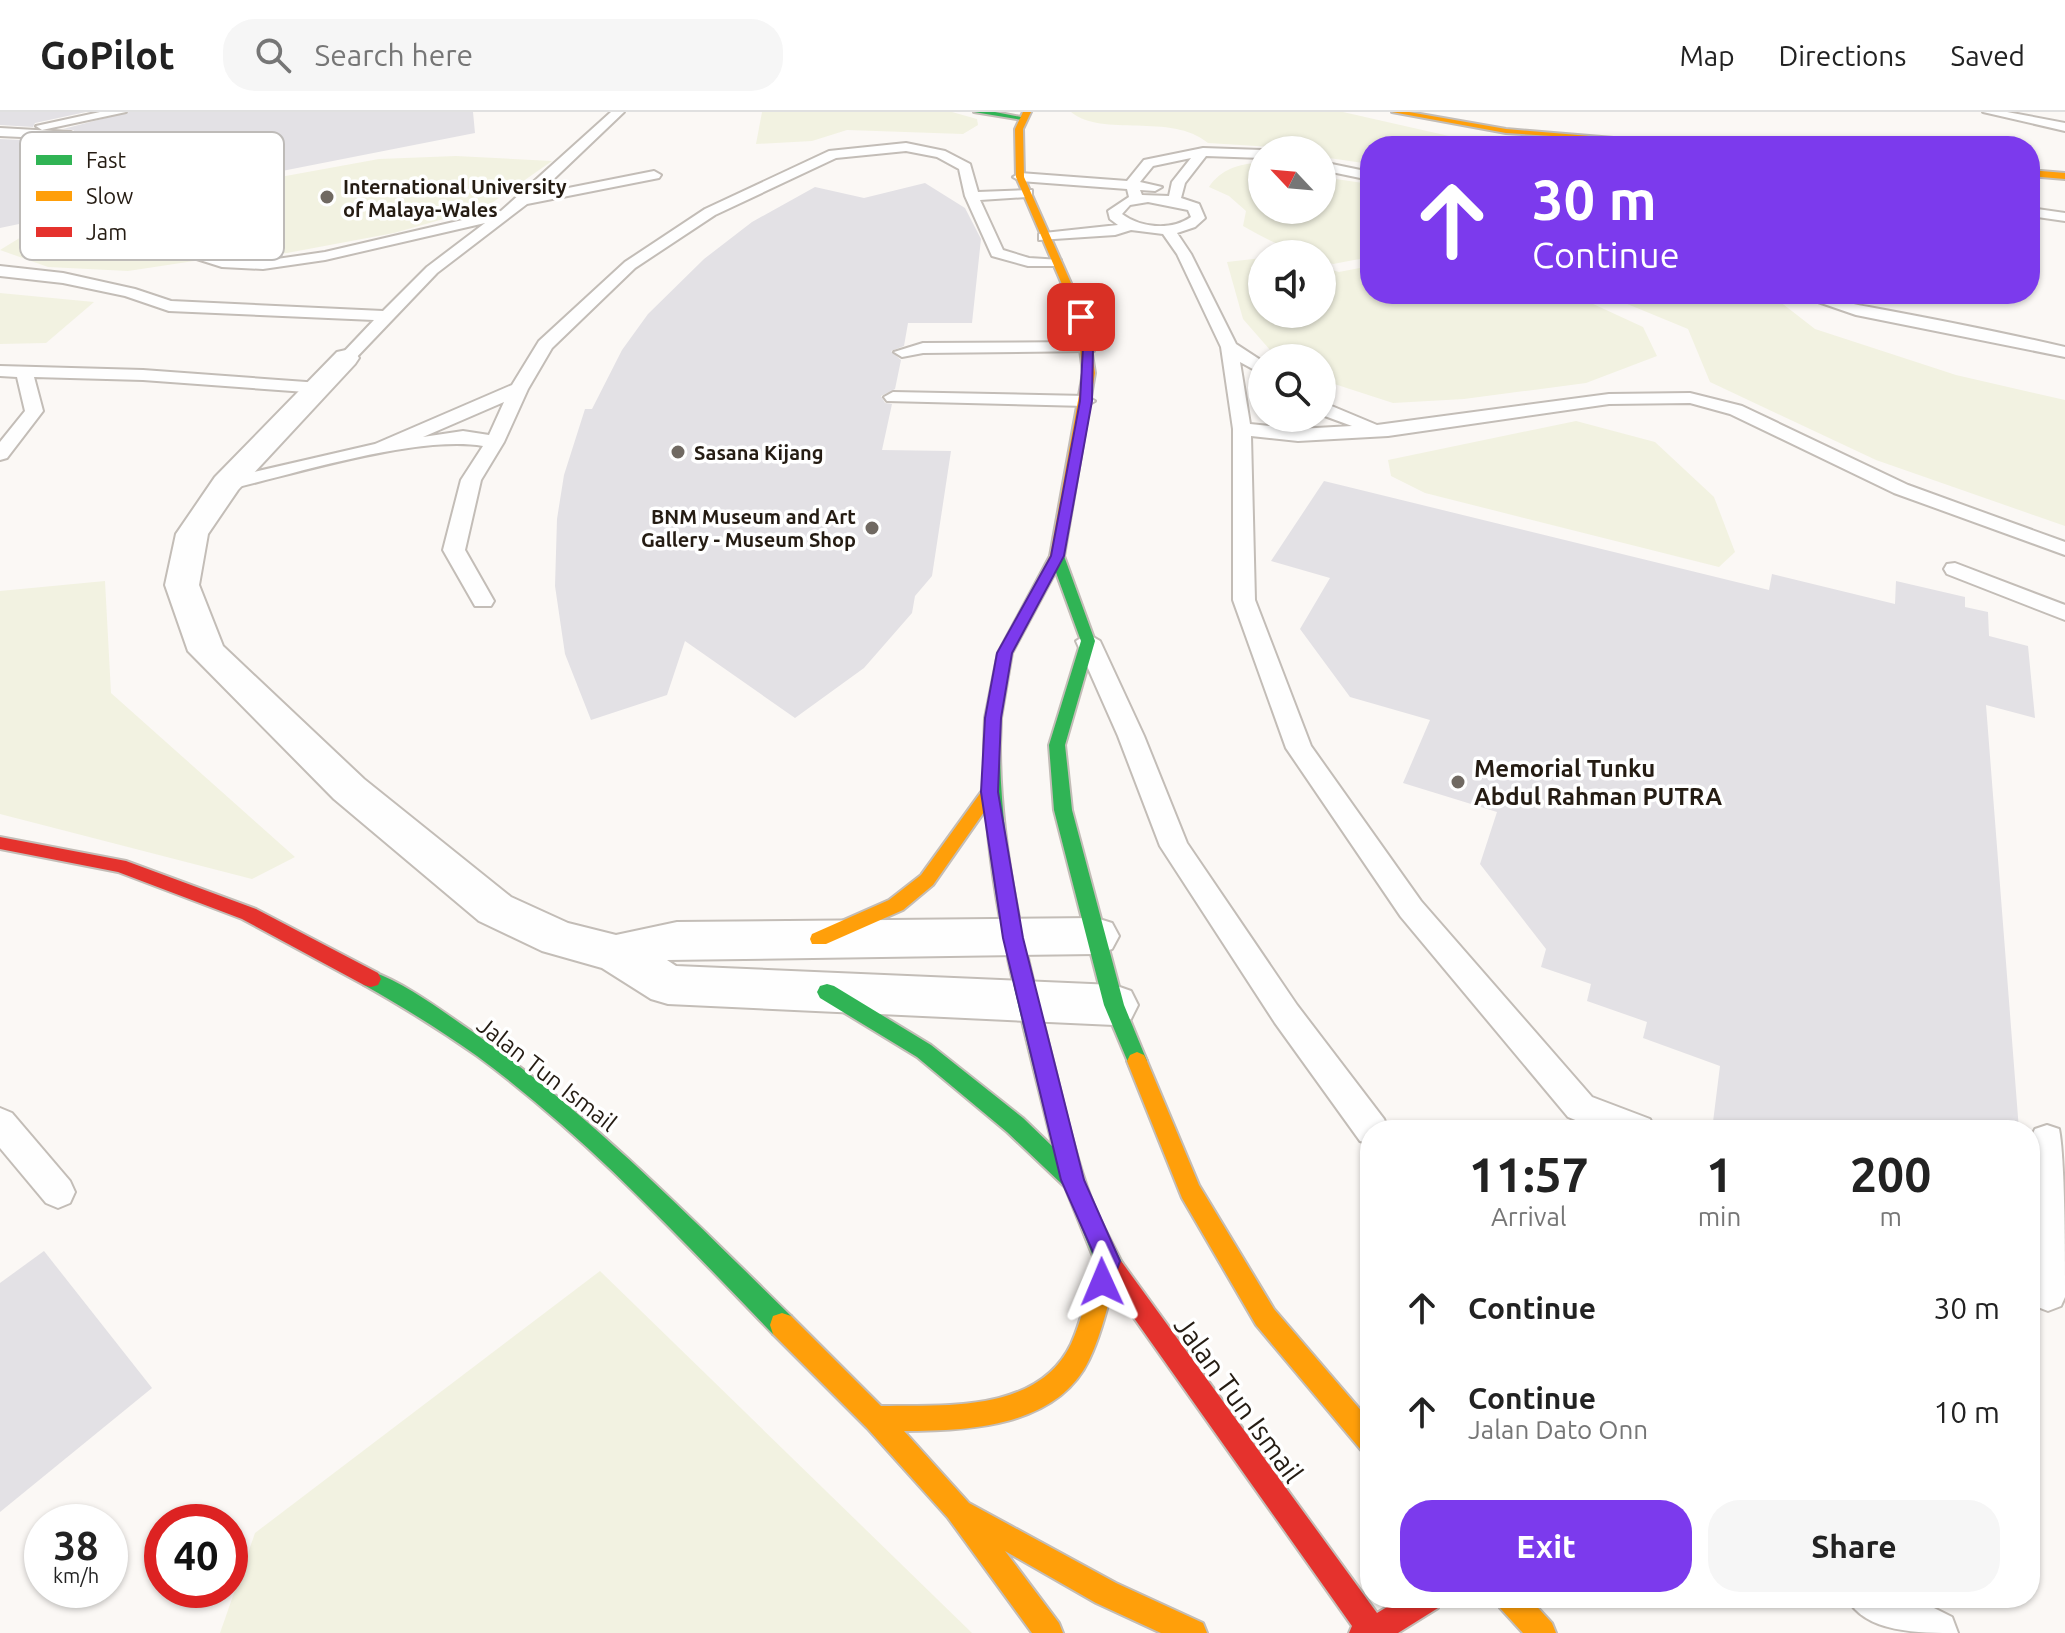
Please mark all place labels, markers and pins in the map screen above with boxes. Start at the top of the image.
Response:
place label: International University of Malaya-Wales [343,175,567,221]
marker: International University of Malaya-Wales [318,188,336,206]
pin [1047,283,1115,351]
place label: Sasana Kijang [694,441,824,464]
marker: Sasana Kijang [669,443,687,461]
place label: BNM Museum and Art Gallery - Museum Shop [641,505,856,551]
marker: BNM Museum and Art Gallery - Museum Shop [863,519,881,537]
place label: Memorial Tunku Abdul Rahman PUTRA [1474,755,1722,810]
marker: Memorial Tunku Abdul Rahman PUTRA [1449,773,1467,791]

